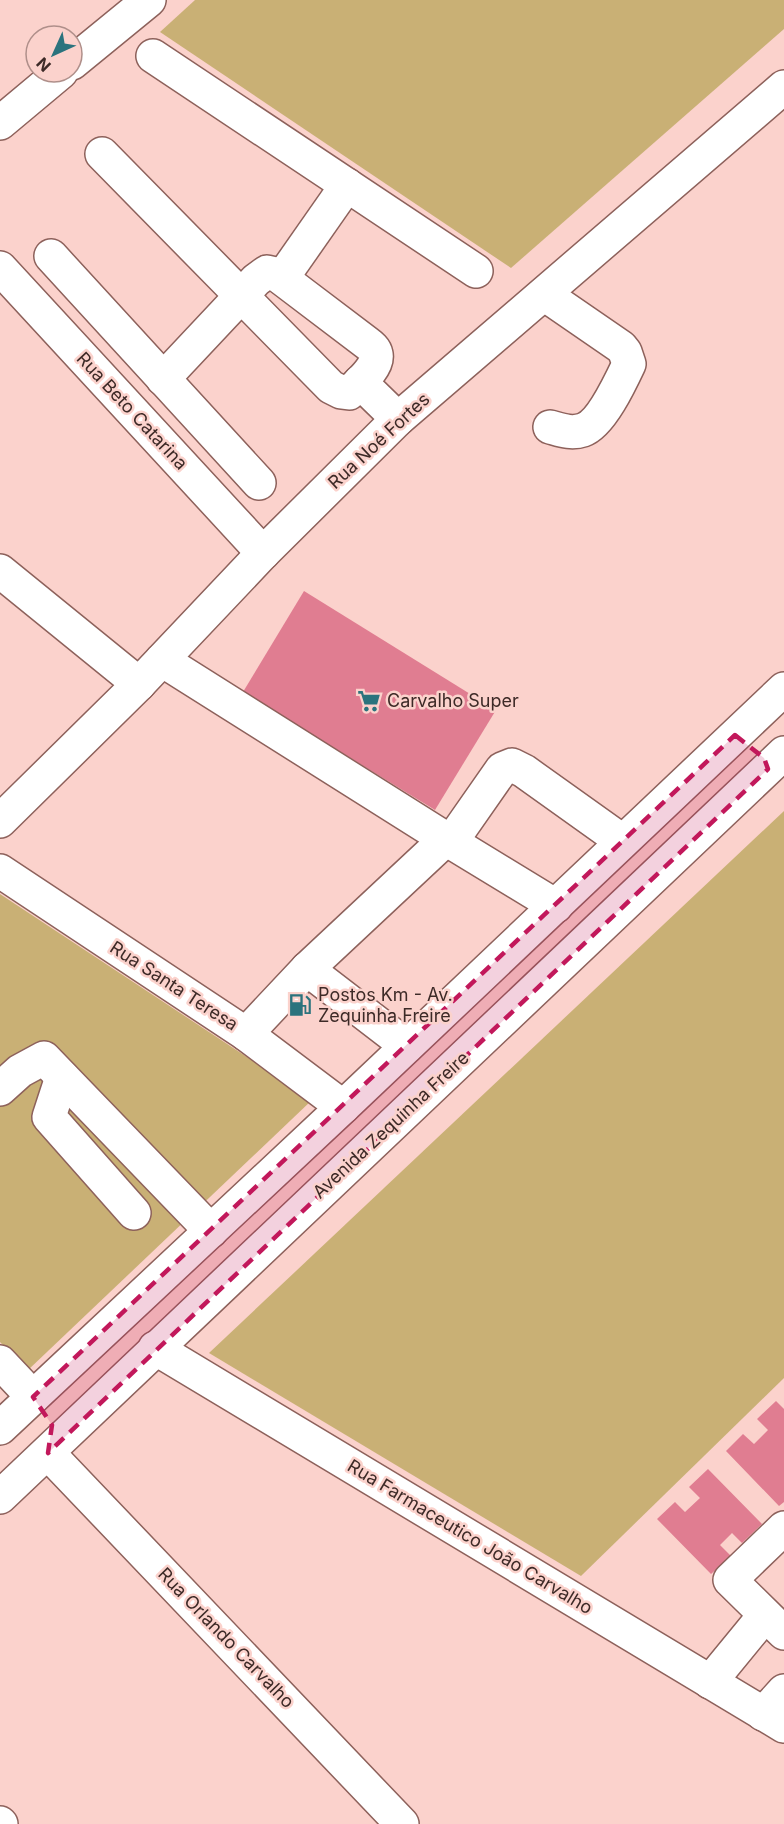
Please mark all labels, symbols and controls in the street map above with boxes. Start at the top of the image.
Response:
north arrow [24,24,84,84]
text: N [32,53,55,76]
street label: Rua Beto Catarina [73,348,192,474]
street label: Rua Noé Fortes [324,388,434,493]
supermarket icon: Carvalho Super [356,688,382,714]
place label: Carvalho Super [387,690,519,711]
street label: Rua Santa Teresa [106,936,242,1035]
place label: Postos Km - Av. Zequinha Freire [318,984,453,1026]
fuel station icon: Postos Km - Av. Zequinha Freire [287,992,313,1018]
street label: Avenida Zequinha Freire [308,1047,473,1202]
street label: Rua Farmaceutico João Carvalho [344,1455,596,1618]
street label: Rua Orlando Carvalho [154,1563,299,1712]

